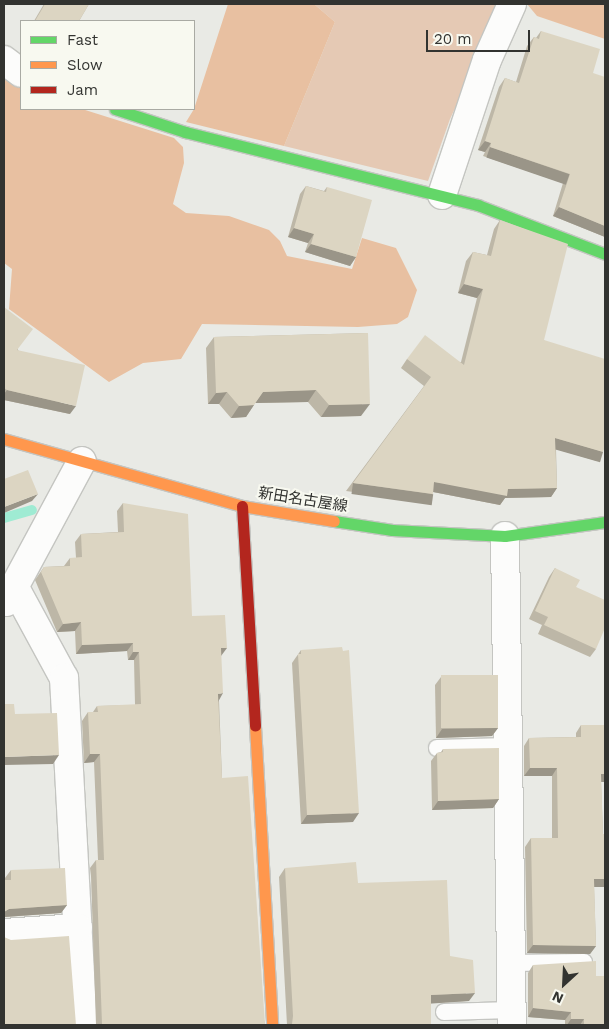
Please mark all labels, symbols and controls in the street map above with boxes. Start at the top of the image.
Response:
legend [20,20,195,110]
scale bar [429,20,533,52]
text: 20 m [434,30,472,48]
text: Fast [67,31,98,49]
text: Slow [67,56,103,74]
text: Jam [67,81,98,99]
street label: 新田名古屋線 [257,484,349,516]
north arrow [539,959,589,1009]
text: N [550,988,566,1007]

